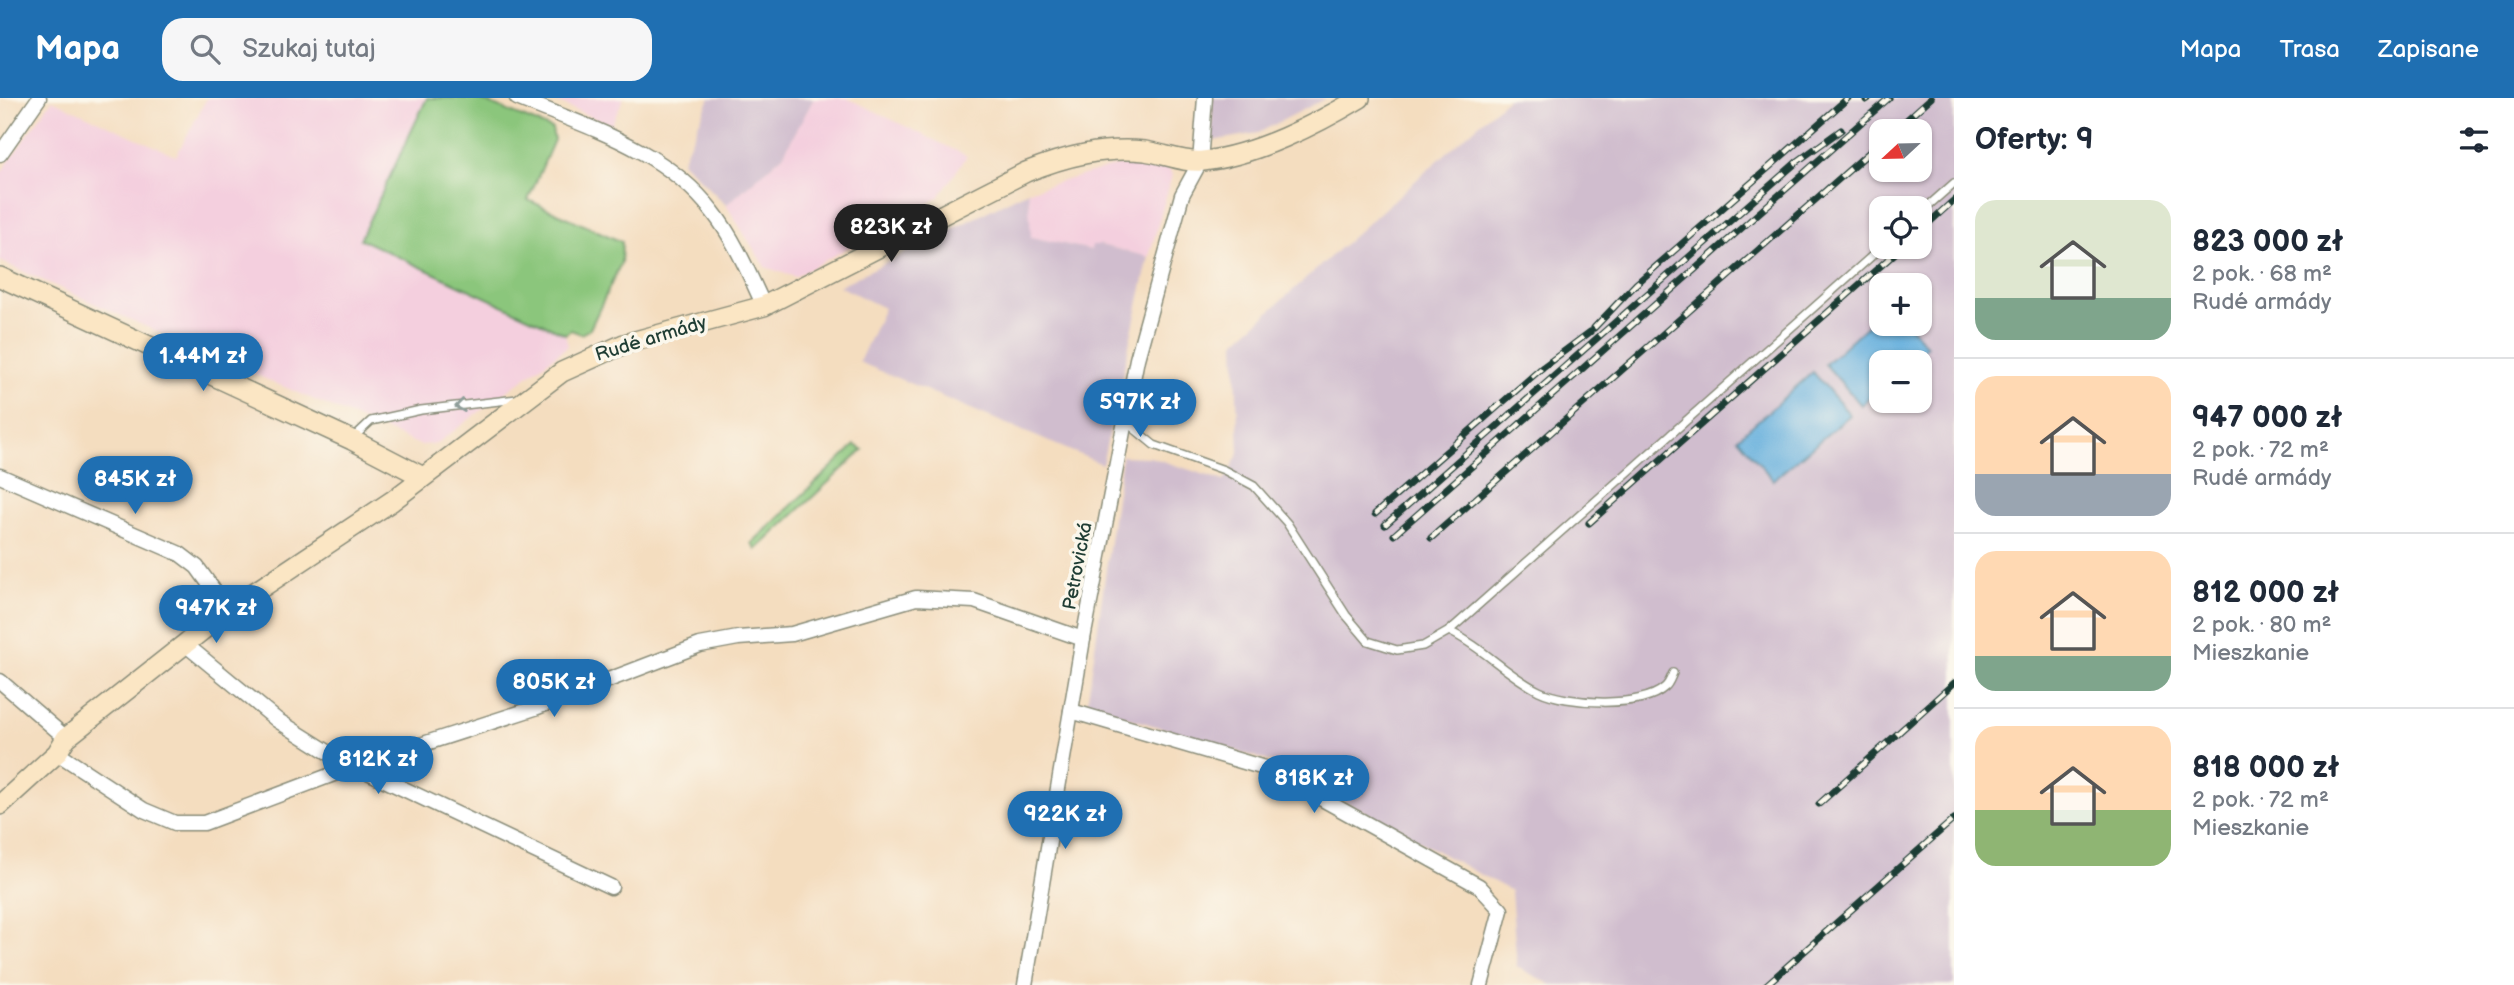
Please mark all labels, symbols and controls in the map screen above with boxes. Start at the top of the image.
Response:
search box [162,18,652,81]
text: Mapa [35,29,120,69]
icon: search [186,30,224,68]
text: Szukaj tutaj [242,34,376,65]
text: Mapa [2180,35,2241,64]
text: Trasa [2279,35,2340,64]
text: Zapisane [2378,35,2479,64]
north arrow [1869,119,1932,182]
map controls [1869,119,1932,413]
icon: filters [2455,121,2493,159]
text: Oferty: 9 [1975,122,2094,158]
button: locate [1869,196,1932,259]
pin: 823K zł [826,204,956,264]
text: 823K zł [850,213,932,241]
text: 823 000 zł [2192,224,2343,260]
icon: home [2031,228,2115,312]
text: 2 pok. · 68 m² [2192,260,2332,288]
button: + [1869,273,1932,336]
text: Rudé armády [2192,288,2331,316]
street label: Rudé armády [593,311,710,367]
pin: 1.44M zł [131,334,275,393]
text: 1.44M zł [159,342,247,370]
button: − [1869,350,1932,413]
pin: 597K zł [1075,380,1205,439]
text: 597K zł [1099,388,1181,416]
one-way arrow [454,399,466,414]
text: 947 000 zł [2192,400,2342,436]
icon: home [2031,404,2115,488]
text: 2 pok. · 72 m² [2192,436,2329,464]
pin: 845K zł [70,456,200,516]
text: Rudé armády [2192,464,2331,492]
text: 845K zł [94,465,176,493]
street label: Petrovická [1058,520,1098,612]
text: 812 000 zł [2192,575,2339,611]
icon: home [2031,579,2115,663]
pin: 947K zł [151,586,281,645]
text: 947K zł [175,594,257,622]
text: 2 pok. · 80 m² [2192,611,2332,639]
text: Mieszkanie [2192,639,2309,667]
pin: 805K zł [489,660,619,719]
text: 805K zł [512,668,596,696]
pin: 812K zł [313,736,443,796]
text: 812K zł [338,745,418,773]
text: 818 000 zł [2192,750,2339,786]
icon: home [2031,754,2115,838]
pin: 818K zł [1249,756,1379,815]
text: 818K zł [1274,764,1354,792]
text: 2 pok. · 72 m² [2192,786,2329,814]
pin: 922K zł [1000,792,1130,851]
text: 922K zł [1023,800,1107,828]
text: Mieszkanie [2192,814,2309,842]

